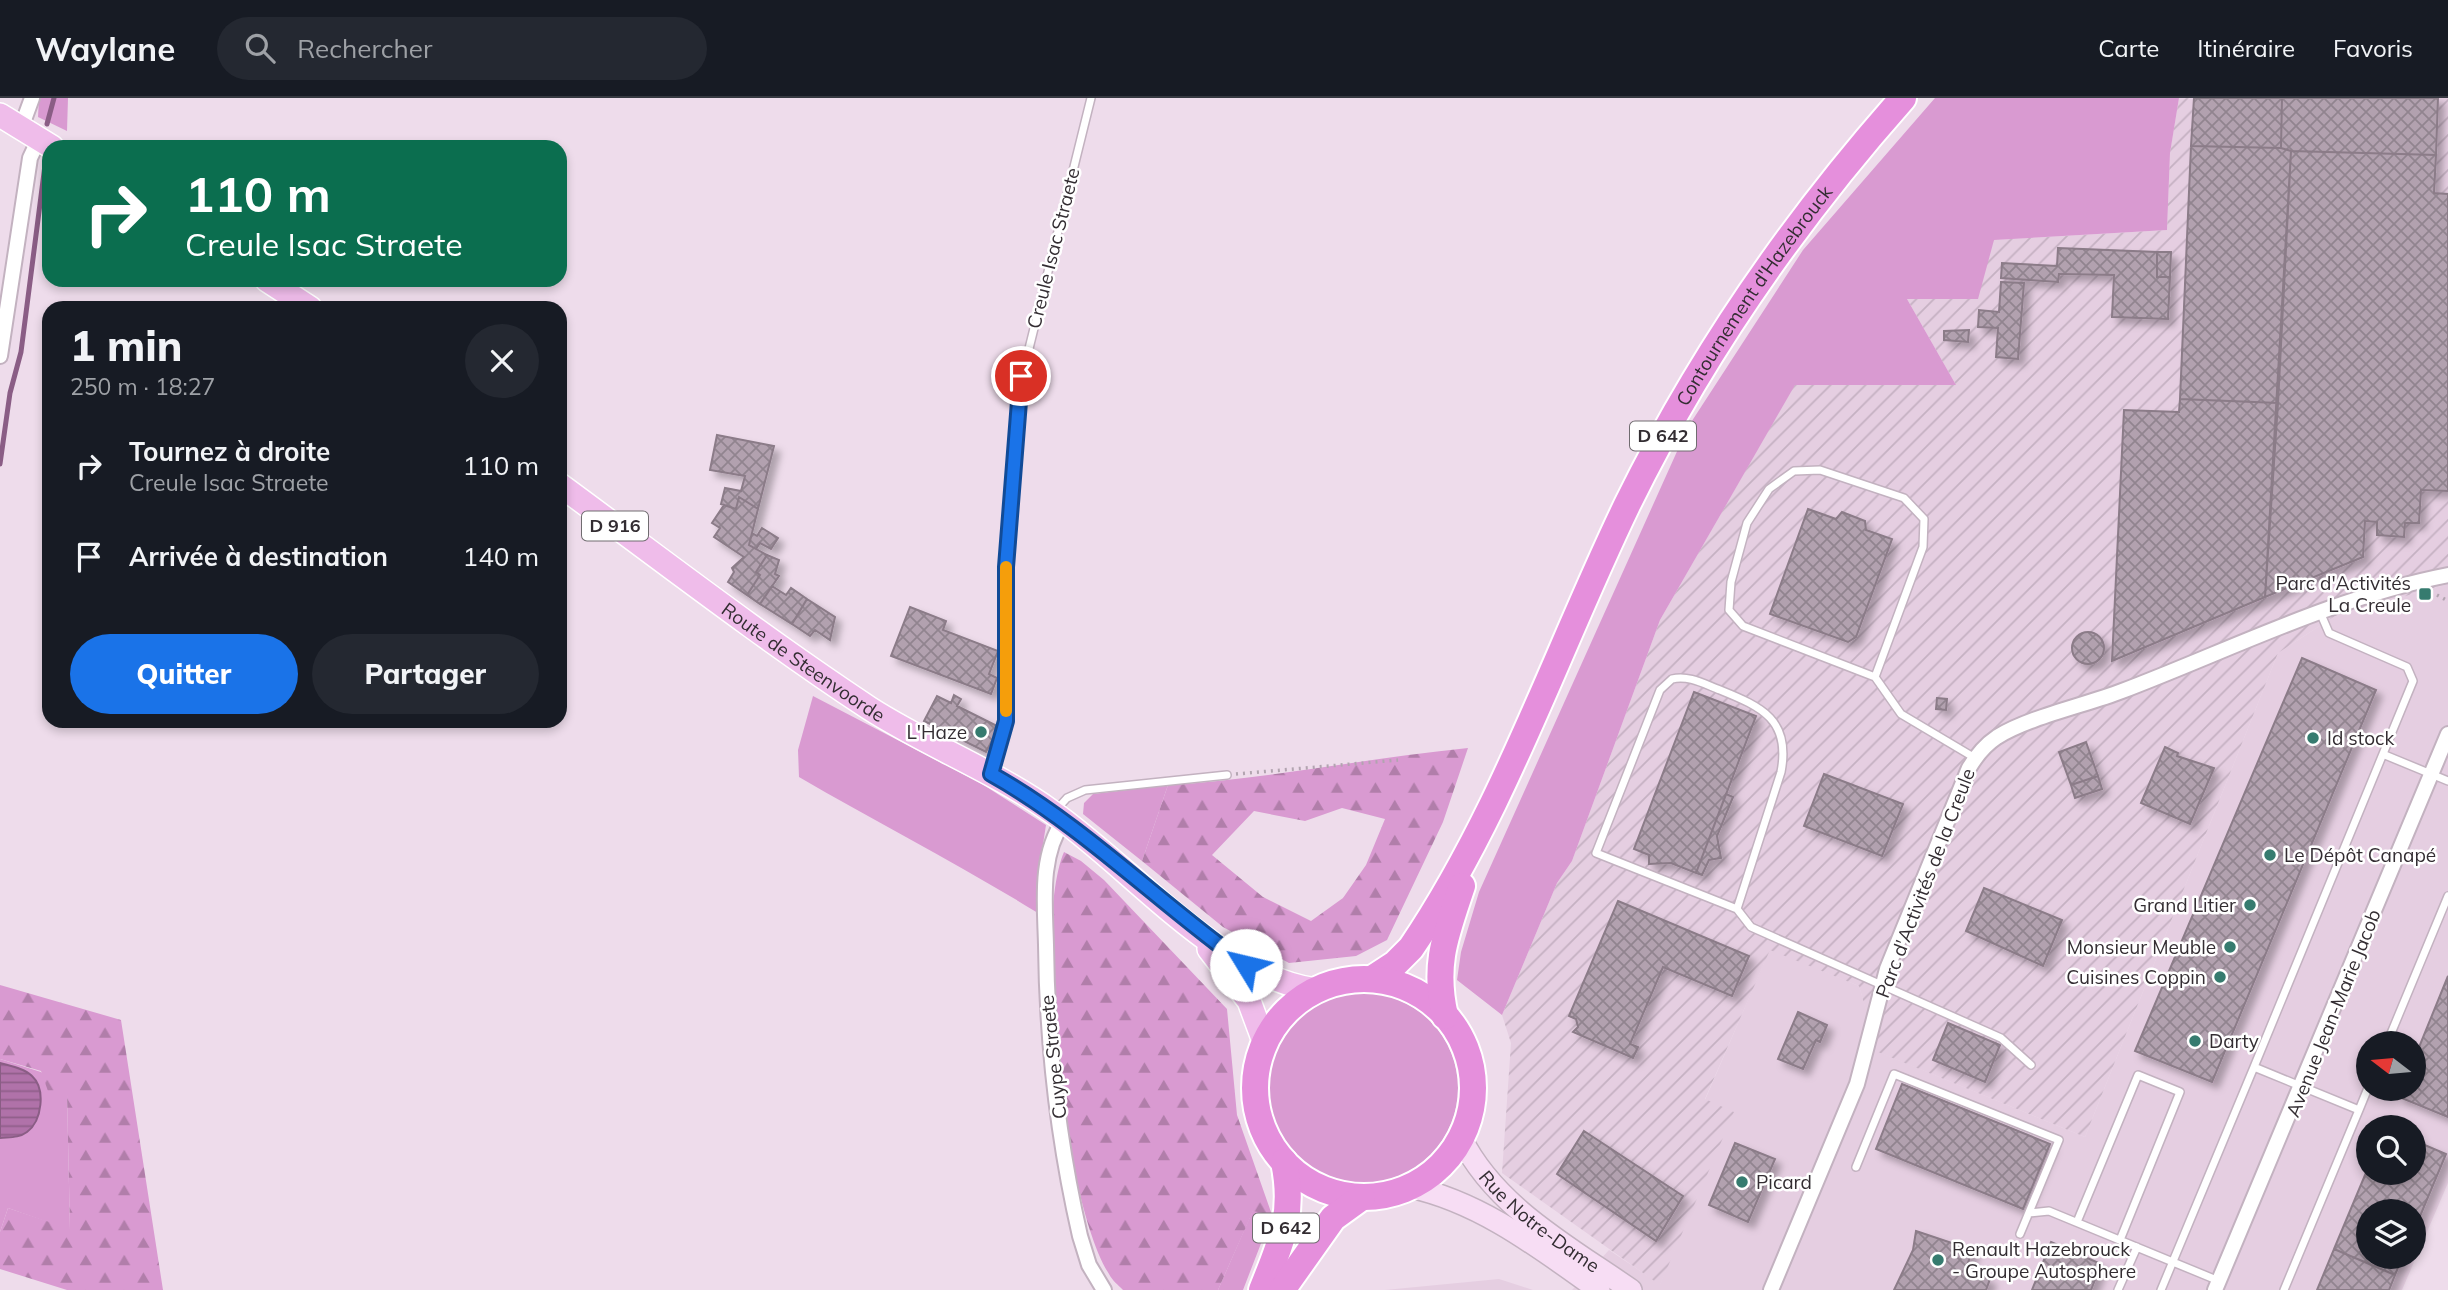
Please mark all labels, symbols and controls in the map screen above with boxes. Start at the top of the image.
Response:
search box [217,17,707,80]
text: Waylane [35,28,175,69]
icon: search [241,29,279,67]
text: Rechercher [297,32,432,65]
text: Carte [2098,33,2159,63]
text: Itinéraire [2197,33,2295,63]
text: Favoris [2333,33,2413,63]
text: 110 m [185,163,331,224]
street label: Creule Isac Straete [1021,165,1085,331]
icon: right [70,168,161,259]
street label: Contournement d'Hazebrouck [1670,180,1837,410]
text: Creule Isac Straete [185,224,463,264]
text: 1 min [70,319,183,372]
button: close [465,324,539,398]
pin [991,346,1051,406]
icon: arrive [1002,357,1040,395]
text: 250 m · 18:27 [70,372,215,401]
road number: D 642 [1630,422,1696,450]
text: Tournez à droite [129,435,330,468]
icon: right [70,447,108,485]
text: 110 m [463,449,539,482]
text: Creule Isac Straete [129,468,329,497]
road number: D 916 [582,512,648,540]
icon: arrive [70,538,108,576]
text: Arrivée à destination [129,540,388,573]
text: 140 m [463,540,539,573]
place label: Parc d'Activités La Creule [2276,571,2411,617]
marker: Parc d'Activités La Creule [2417,586,2433,602]
street label: Route de Steenvoorde [717,597,889,727]
button: Quitter [70,634,298,714]
button: Partager [312,634,539,714]
place label: L'Haze [906,720,967,744]
marker: L'Haze [973,724,989,740]
place label: Id stock [2327,726,2394,750]
marker: Id stock [2305,730,2321,746]
street label: Parc d'Activités de la Creule [1870,765,1980,1001]
place label: Le Dépôt Canapé [2284,843,2436,867]
marker: Le Dépôt Canapé [2262,847,2278,863]
place label: Grand Litier [2133,893,2236,917]
marker: Grand Litier [2242,897,2258,913]
street label: Avenue Jean-Marie Jacob [2280,906,2386,1120]
position arrow [1209,928,1283,1002]
place label: Monsieur Meuble [2067,935,2216,959]
marker: Monsieur Meuble [2222,939,2238,955]
place label: Cuisines Coppin [2066,965,2206,989]
marker: Cuisines Coppin [2212,969,2228,985]
street label: Cuype Straete [1035,994,1071,1120]
place label: Darty [2209,1029,2259,1053]
north arrow [2356,1031,2426,1101]
map controls [2356,1031,2426,1269]
marker: Darty [2187,1033,2203,1049]
button: search [2356,1115,2426,1185]
street label: Rue Notre-Dame [1474,1165,1604,1278]
place label: Picard [1756,1170,1812,1194]
marker: Picard [1734,1174,1750,1190]
button: layers [2356,1199,2426,1269]
road number: D 642 [1253,1213,1319,1242]
place label: Renault Hazebrouck - Groupe Autosphere [1952,1237,2136,1283]
marker: Renault Hazebrouck - Groupe Autosphere [1930,1252,1946,1268]

